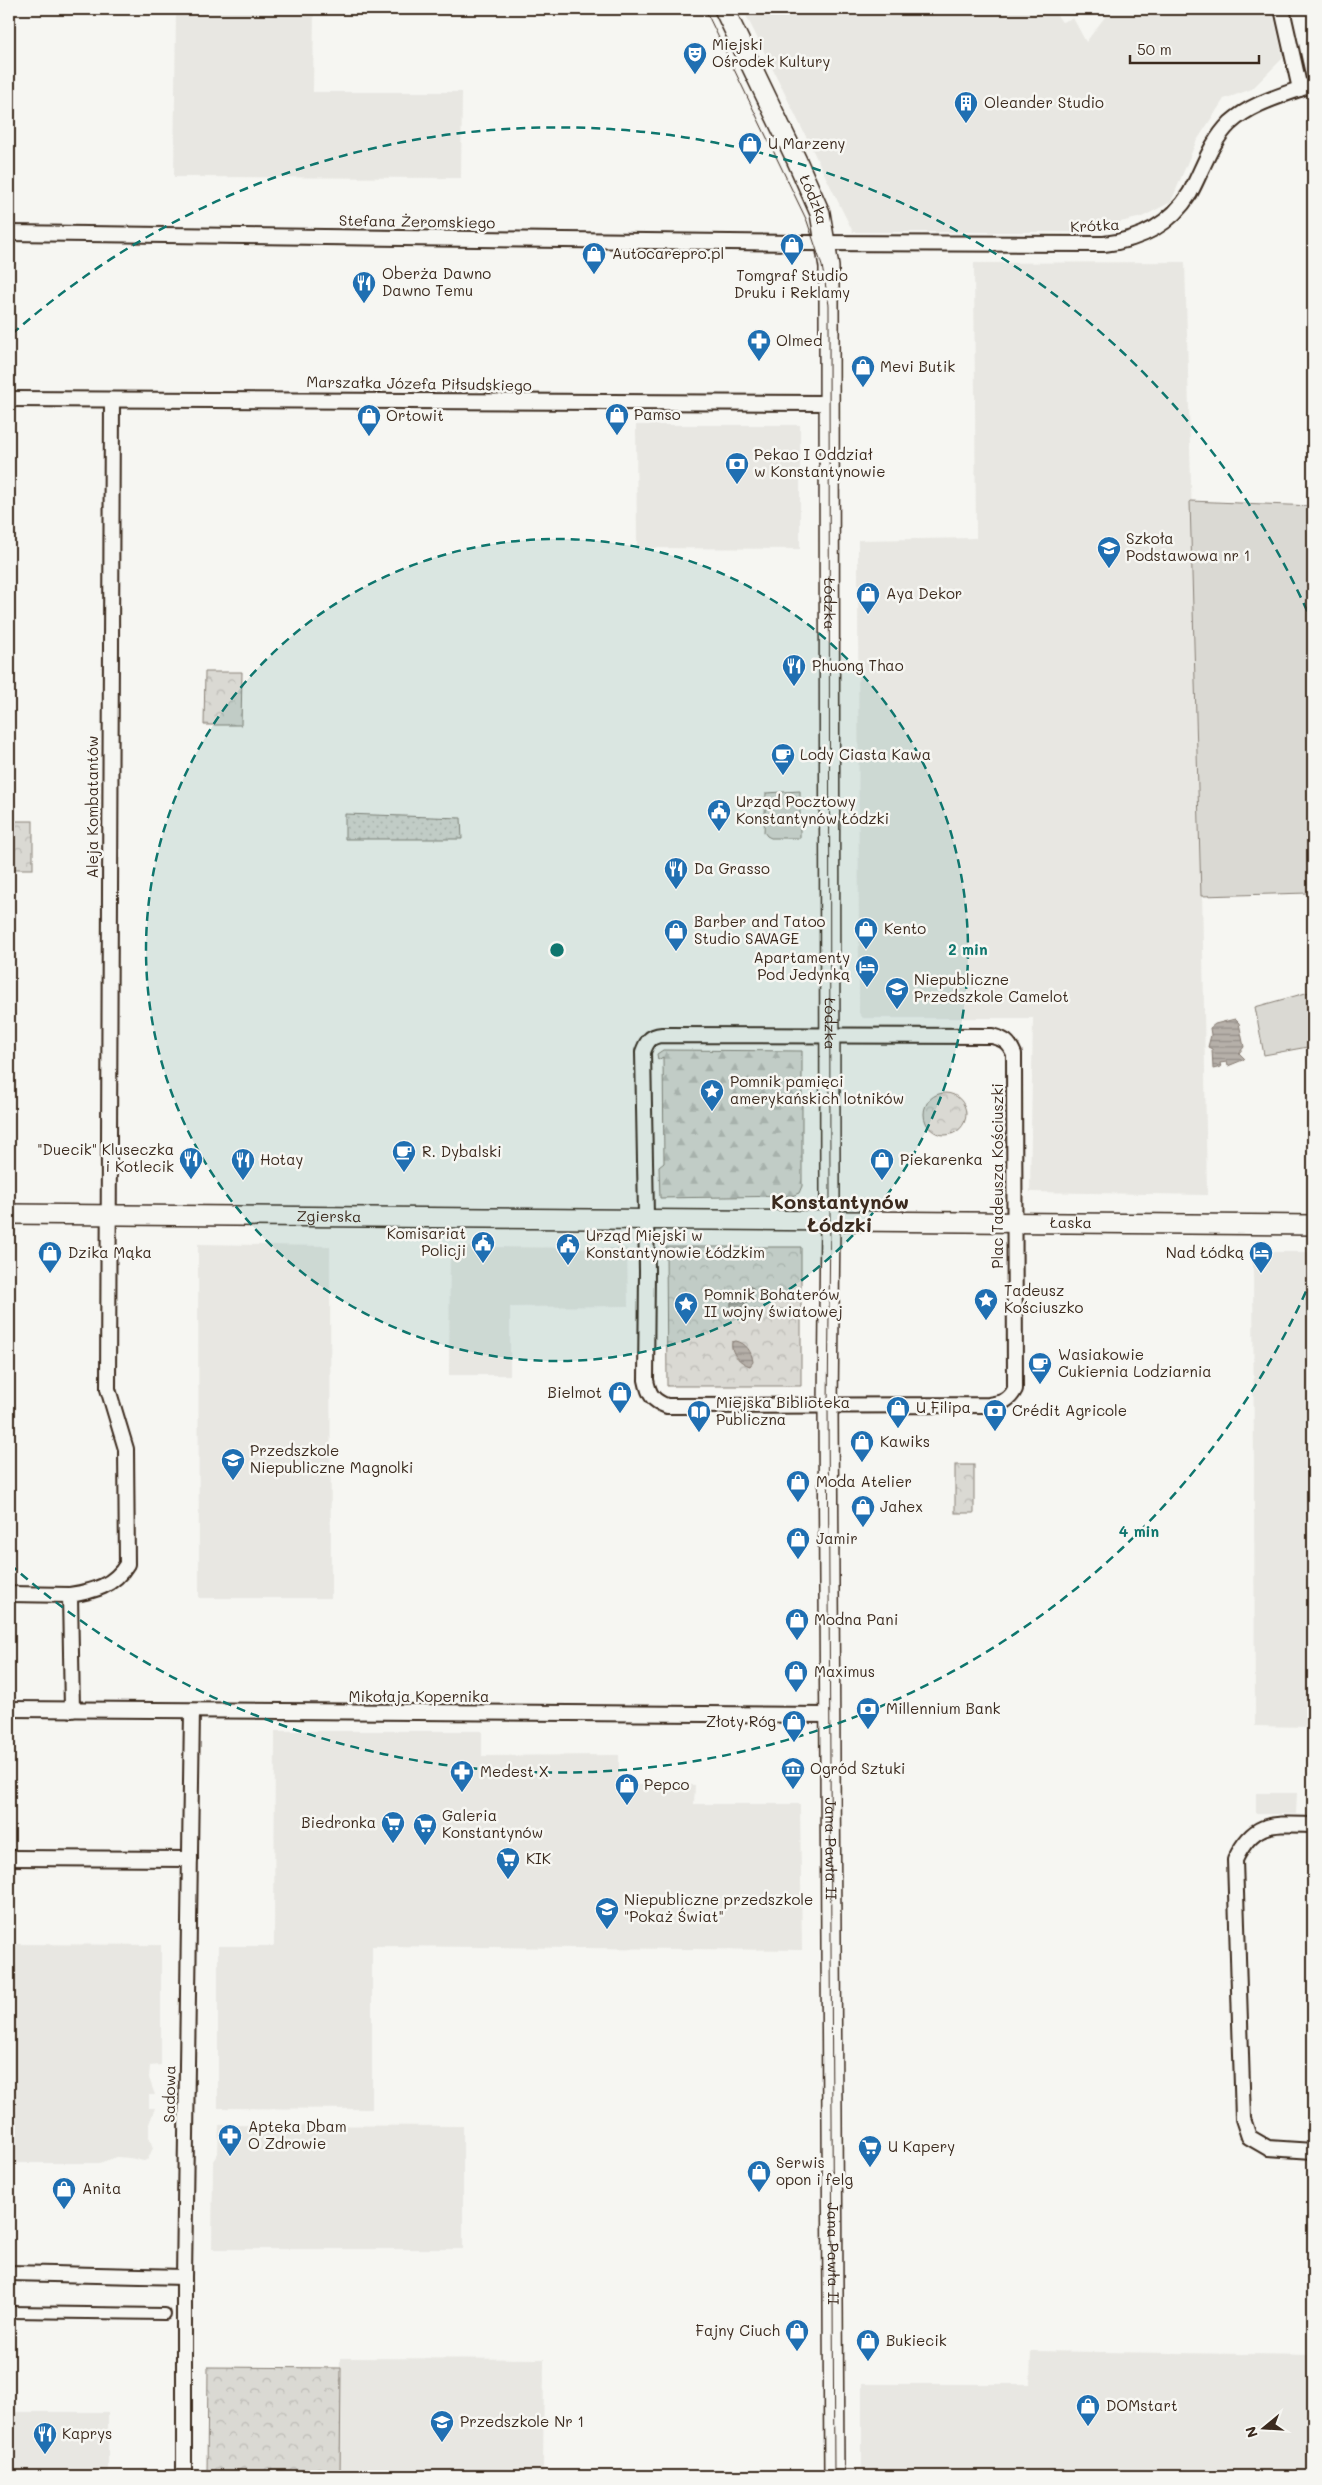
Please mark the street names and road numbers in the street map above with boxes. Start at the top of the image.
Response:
street label: Łódzka [795,172,833,226]
street label: Stefana Żeromskiego [339,210,496,232]
street label: Krótka [1070,214,1120,236]
street label: Marszałka Józefa Piłsudskiego [306,371,532,395]
street label: Łódzka [820,578,840,630]
street label: Aleja Kombatantów [82,736,102,878]
street label: Łódzka [821,998,841,1050]
street label: Plac Tadeusza Kościuszki [987,1083,1007,1269]
street label: Zgierska [296,1205,362,1226]
street label: Łaska [1050,1212,1092,1232]
street label: Mikołaja Kopernika [349,1686,489,1706]
street label: Jana Pawła II [821,1797,842,1900]
street label: Sadowa [159,2065,179,2123]
street label: Jana Pawła II [823,2202,844,2305]

